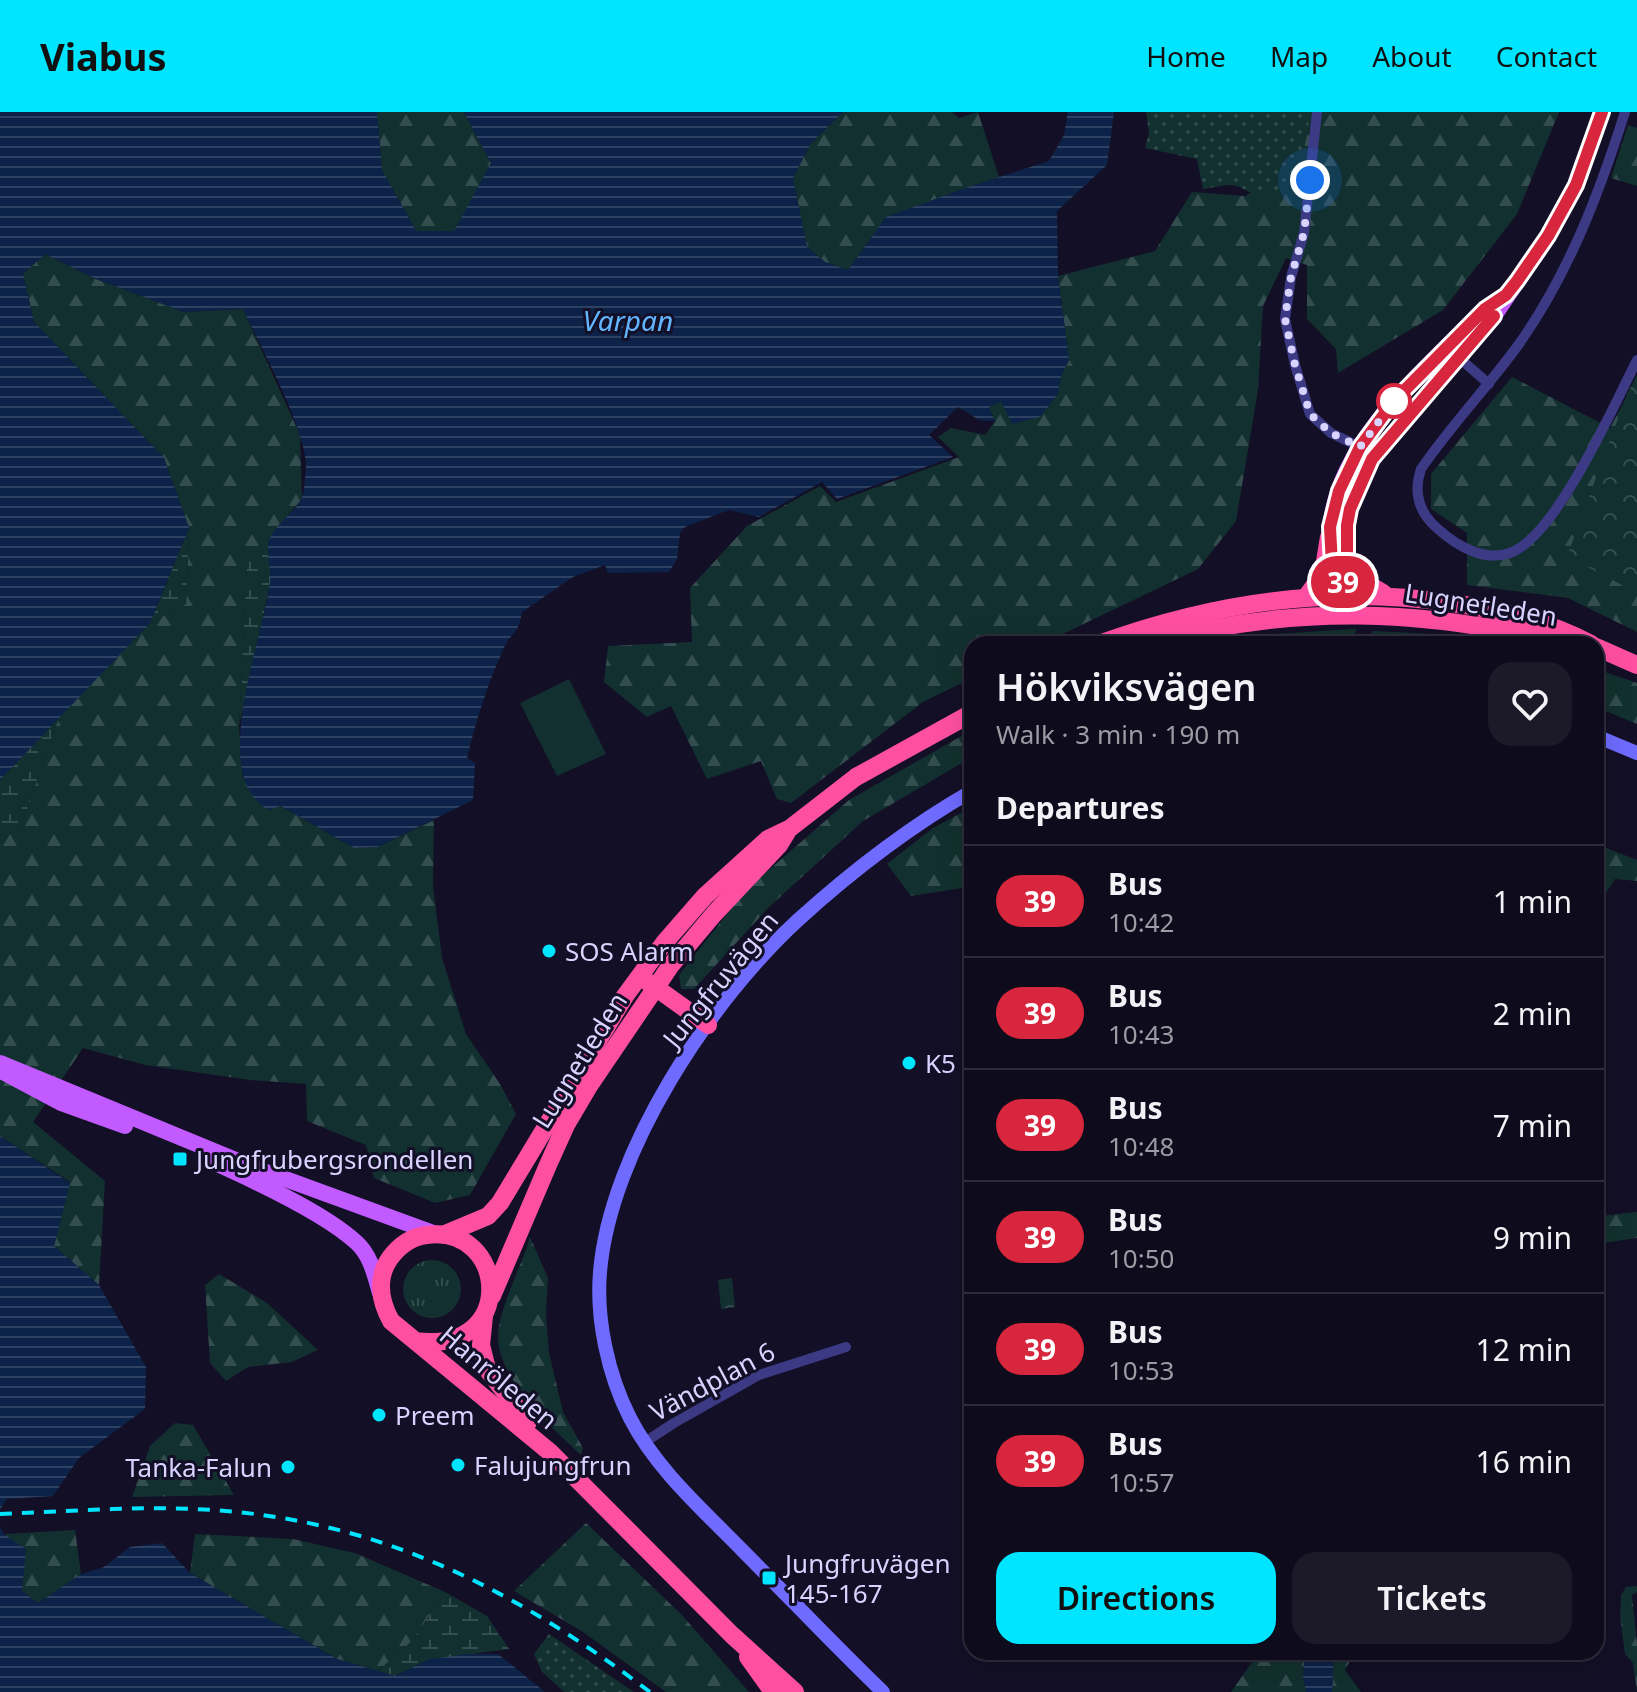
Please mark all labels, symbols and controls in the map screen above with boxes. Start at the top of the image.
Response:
text: Viabus [40,30,167,82]
text: Home [1146,37,1226,75]
text: Map [1270,37,1328,75]
text: About [1372,37,1452,75]
text: Contact [1496,37,1597,75]
your location [1290,160,1330,200]
water label: Varpan [583,301,673,339]
unlabelled marker [1377,384,1411,418]
line badge: 39 [1307,556,1379,608]
text: 39 [1327,563,1359,601]
street label: Lugnetleden [1402,574,1560,634]
text: Hökviksvägen [996,660,1256,712]
button: heart [1488,662,1572,746]
text: Walk · 3 min · 190 m [996,716,1240,752]
text: Departures [996,787,1165,828]
text: Bus [1108,863,1163,904]
text: 1 min [1493,881,1572,922]
text: 39 [1024,882,1056,920]
street label: Jungfruvägen [652,903,786,1057]
text: 10:42 [1108,904,1174,940]
place label: SOS Alarm [565,933,694,969]
marker: SOS Alarm [540,942,558,960]
text: Bus [1108,975,1163,1016]
street label: Lugnetleden [523,985,635,1135]
text: 2 min [1493,993,1572,1034]
text: 39 [1024,994,1056,1032]
text: 10:43 [1108,1016,1174,1052]
place label: K5 [925,1045,956,1081]
marker: K5 [900,1054,918,1072]
text: Bus [1108,1087,1163,1128]
text: 7 min [1493,1105,1572,1146]
text: 39 [1024,1106,1056,1144]
text: 10:48 [1108,1128,1174,1164]
place label: Jungfrubergsrondellen [193,1141,473,1177]
marker: Jungfrubergsrondellen [171,1150,189,1168]
text: Bus [1108,1199,1163,1240]
text: 9 min [1493,1217,1572,1258]
text: 39 [1024,1218,1056,1256]
text: 10:50 [1108,1240,1174,1276]
text: Bus [1108,1311,1163,1352]
street label: Hanröleden [432,1317,566,1437]
text: 12 min [1476,1329,1572,1370]
text: 39 [1024,1330,1056,1368]
street label: Vändplan 6 [643,1333,781,1429]
text: 10:53 [1108,1352,1174,1388]
place label: Preem [395,1397,475,1433]
marker: Preem [370,1406,388,1424]
text: Bus [1108,1423,1163,1464]
text: 16 min [1476,1441,1572,1482]
text: 39 [1024,1442,1056,1480]
place label: Falujungfrun [474,1447,632,1483]
place label: Tanka-Falun [125,1449,272,1485]
marker: Falujungfrun [449,1456,467,1474]
marker: Tanka-Falun [279,1458,297,1476]
text: 10:57 [1108,1464,1174,1500]
place label: Jungfruvägen 145-167 [782,1545,951,1611]
button: Directions [996,1552,1276,1644]
button: Tickets [1292,1552,1572,1644]
marker: Jungfruvägen 145-167 [760,1569,778,1587]

